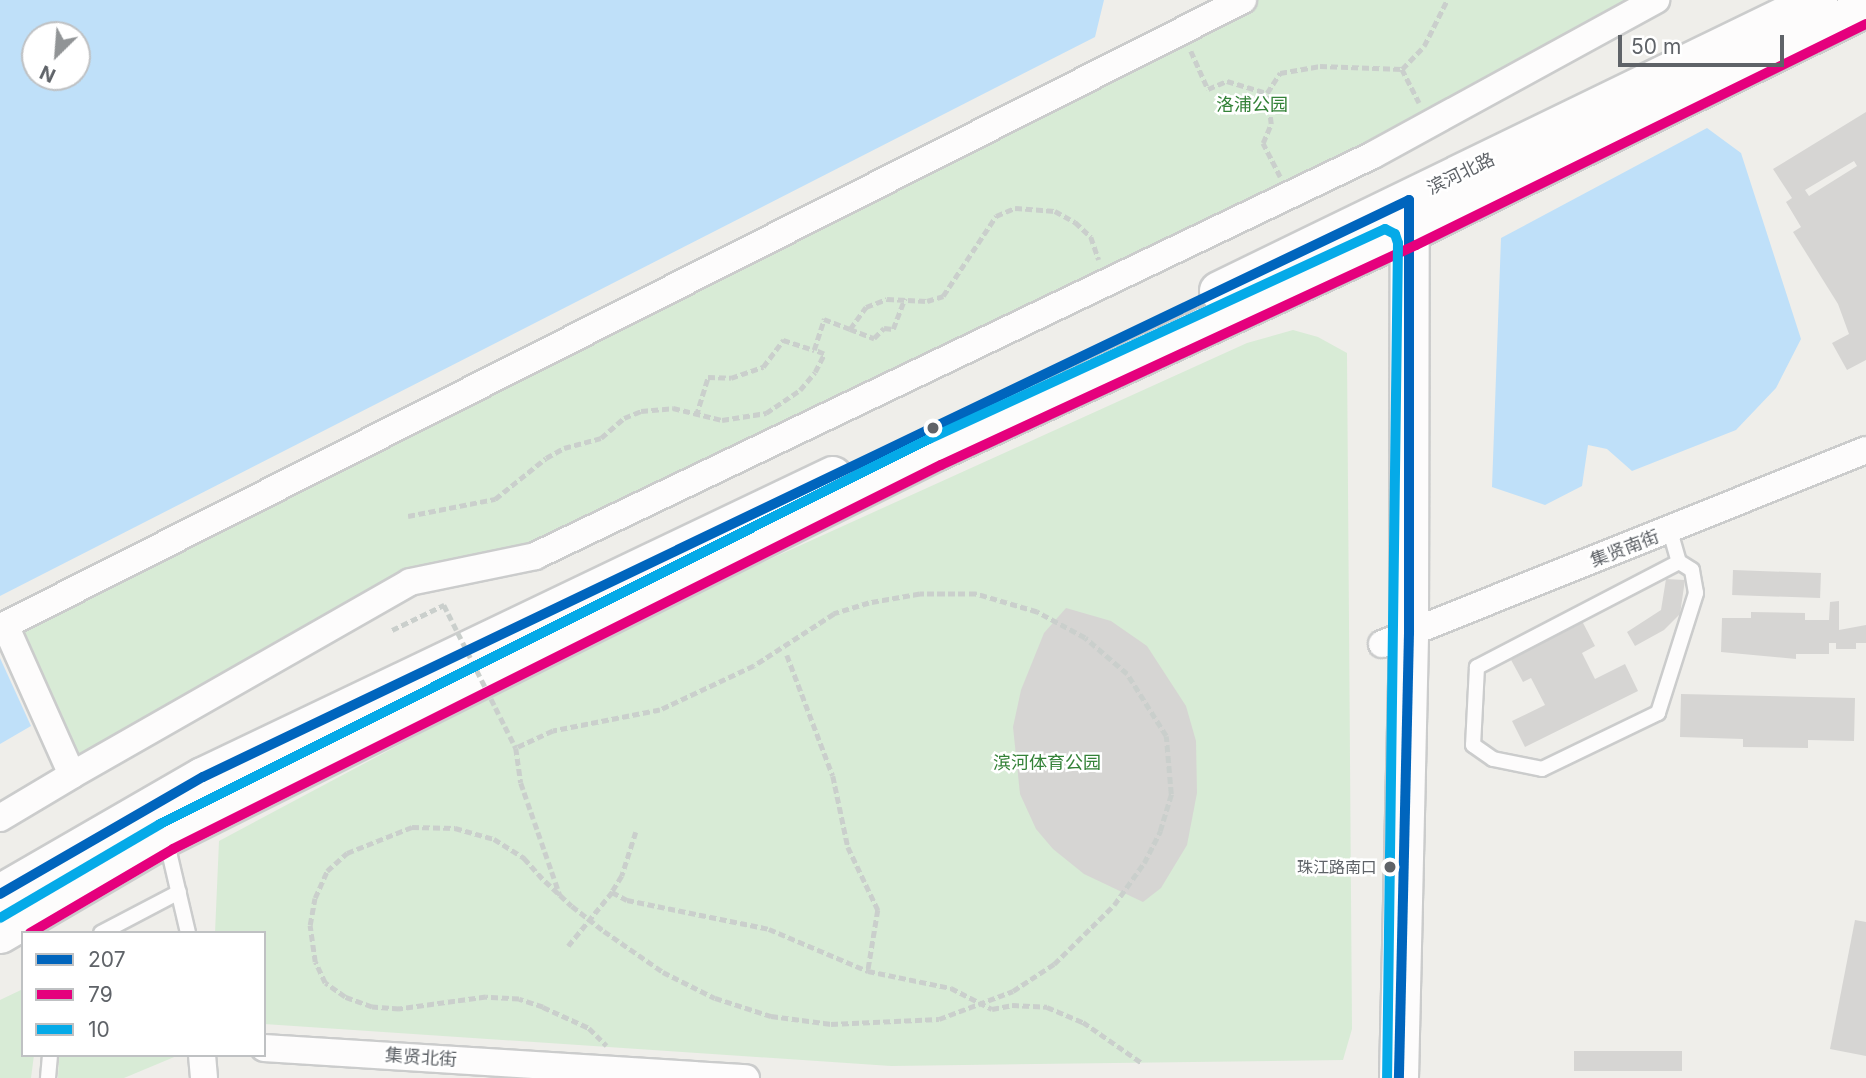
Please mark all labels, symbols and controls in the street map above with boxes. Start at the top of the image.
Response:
north arrow [21,21,91,91]
scale bar [1621,21,1787,65]
text: 50 m [1631,34,1681,59]
text: N [36,60,59,87]
park label: 洛浦公园 [1216,94,1288,116]
street label: 滨河北路 [1424,149,1498,199]
unlabelled marker [926,421,940,435]
street label: 集贤南街 [1588,526,1662,572]
park label: 滨河体育公园 [993,752,1101,774]
place label: 珠江路南口 [1297,857,1377,877]
marker: 珠江路南口 [1383,860,1397,874]
legend [21,931,266,1057]
text: 207 [88,947,126,972]
text: 79 [88,982,113,1007]
text: 10 [88,1017,110,1042]
street label: 集贤北街 [384,1045,458,1071]

